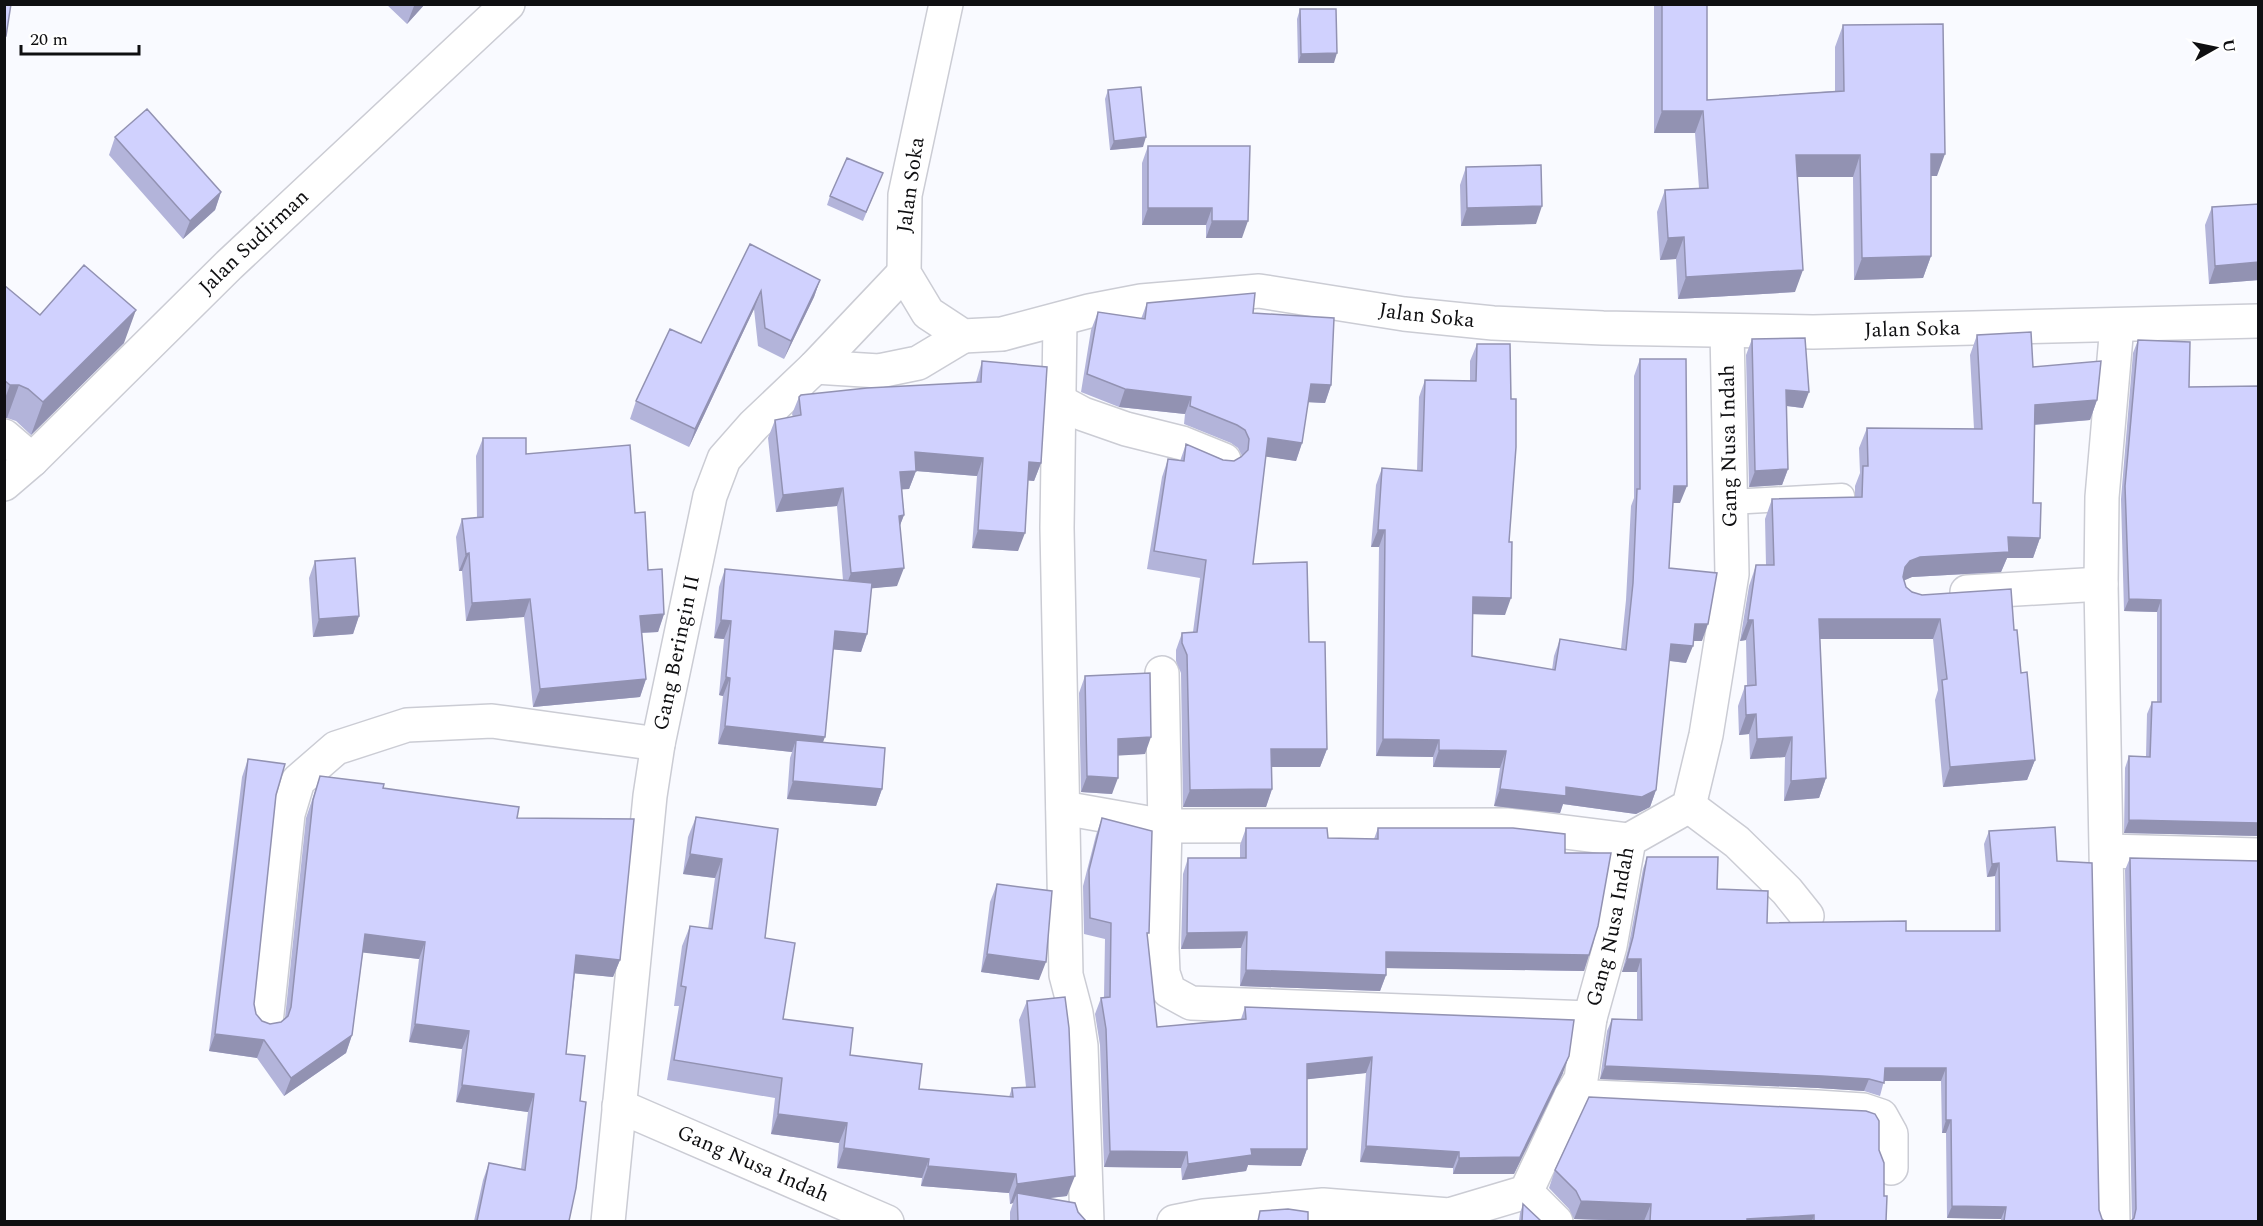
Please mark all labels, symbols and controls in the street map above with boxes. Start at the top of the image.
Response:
scale bar [21,18,140,56]
north arrow [2185,18,2245,78]
text: 20 m [30,26,68,53]
text: U [2216,37,2242,54]
street label: Jalan Soka [888,134,934,235]
street label: Jalan Sudirman [191,182,316,302]
street label: Jalan Soka [1377,294,1477,337]
street label: Jalan Soka [1864,312,1961,347]
street label: Gang Nusa Indah [1712,364,1746,528]
street label: Gang Beringin II [645,572,709,733]
street label: Gang Nusa Indah [1578,844,1643,1011]
street label: Gang Nusa Indah [672,1117,834,1211]

